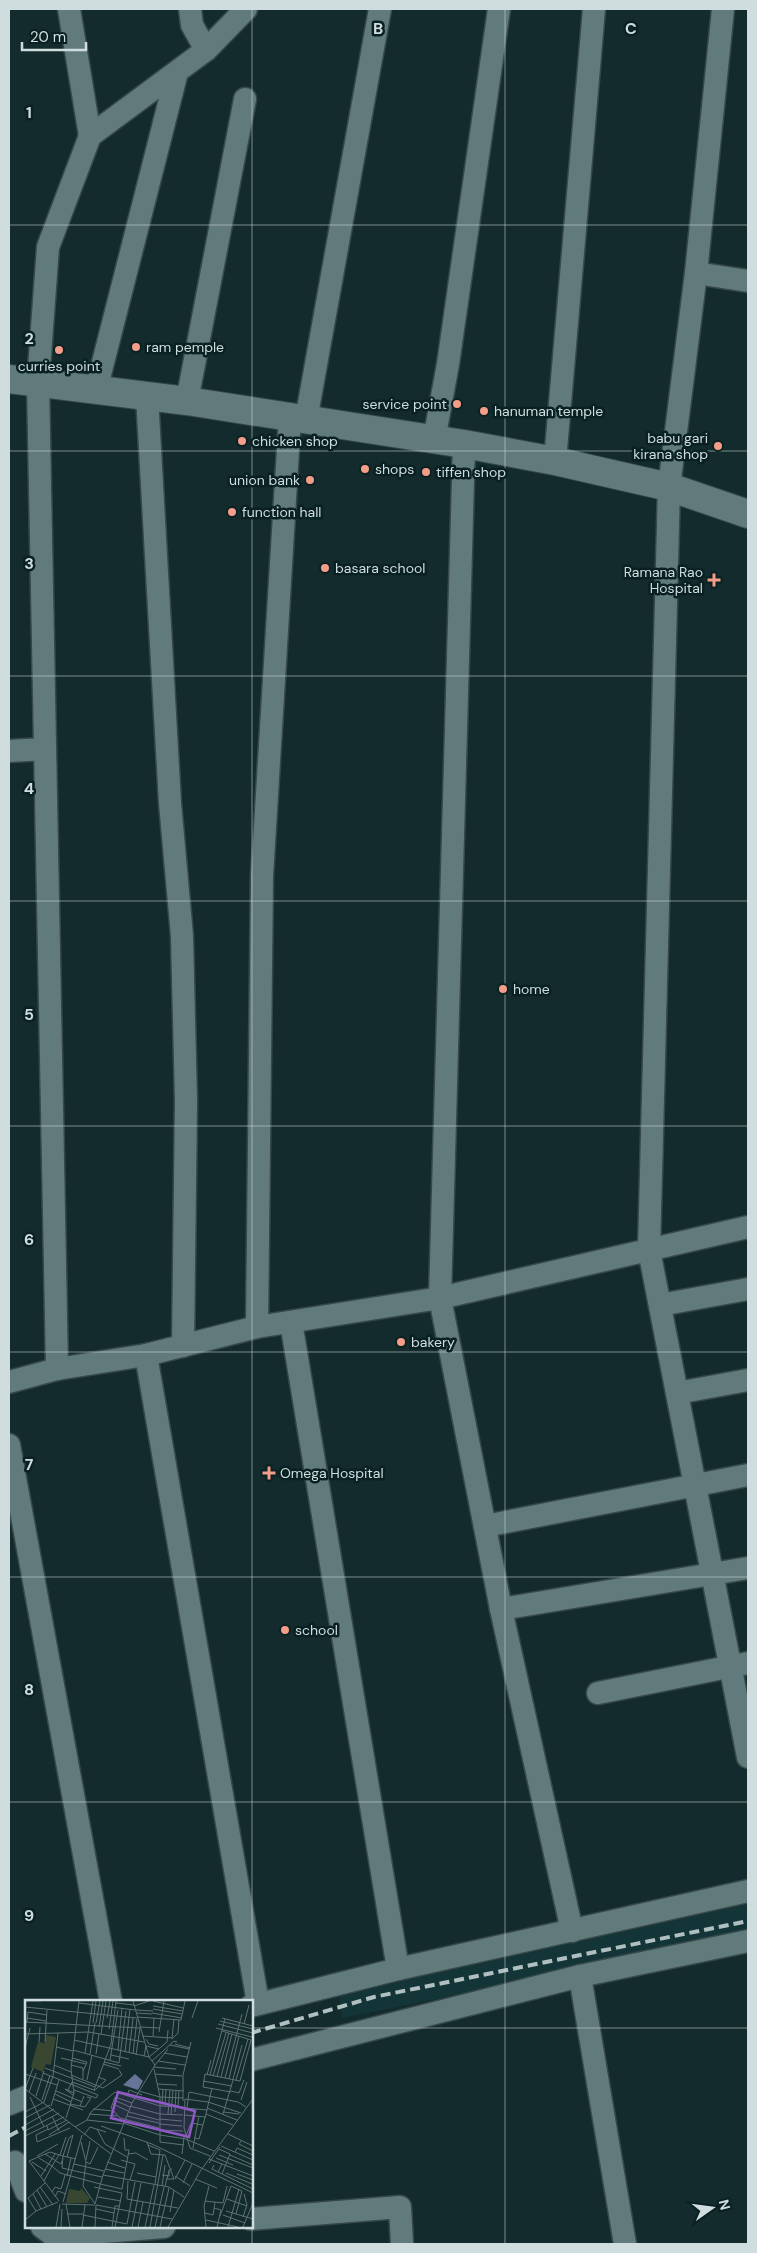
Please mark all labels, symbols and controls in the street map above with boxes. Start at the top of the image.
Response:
text: B [373,18,383,39]
text: C [625,18,637,39]
scale bar [22,20,86,52]
text: 20 m [30,27,66,47]
text: 1 [26,102,32,123]
text: 2 [24,328,34,349]
place label: ram pemple [146,338,224,356]
marker: ram pemple [130,341,142,353]
marker: curries point [53,344,65,356]
place label: curries point [18,357,100,375]
place label: service point [362,395,447,413]
marker: service point [451,398,463,410]
place label: hanuman temple [494,402,603,420]
marker: hanuman temple [478,405,490,417]
place label: babu gari kirana shop [633,429,708,463]
place label: chicken shop [252,432,338,450]
marker: chicken shop [236,435,248,447]
marker: babu gari kirana shop [712,440,724,452]
place label: shops [375,460,414,478]
marker: shops [359,463,371,475]
place label: tiffen shop [436,463,506,481]
marker: tiffen shop [420,466,432,478]
place label: union bank [229,471,300,489]
marker: union bank [304,474,316,486]
place label: function hall [242,503,321,521]
marker: function hall [226,506,238,518]
text: 3 [24,553,34,574]
place label: basara school [335,559,425,577]
marker: basara school [319,562,331,574]
place label: Ramana Rao Hospital [624,563,703,597]
marker: Ramana Rao Hospital [707,573,721,587]
text: 4 [24,778,34,799]
place label: home [513,980,550,998]
marker: home [497,983,509,995]
text: 5 [24,1004,34,1025]
text: 6 [24,1229,34,1250]
place label: bakery [411,1333,455,1351]
marker: bakery [395,1336,407,1348]
text: 7 [25,1454,34,1475]
place label: Omega Hospital [280,1464,384,1482]
marker: Omega Hospital [262,1466,276,1480]
place label: school [295,1621,338,1639]
marker: school [279,1624,291,1636]
text: 8 [24,1679,34,1700]
text: 9 [24,1905,34,1926]
inset map [25,2000,252,2228]
north arrow [687,2183,737,2233]
text: N [715,2198,735,2212]

